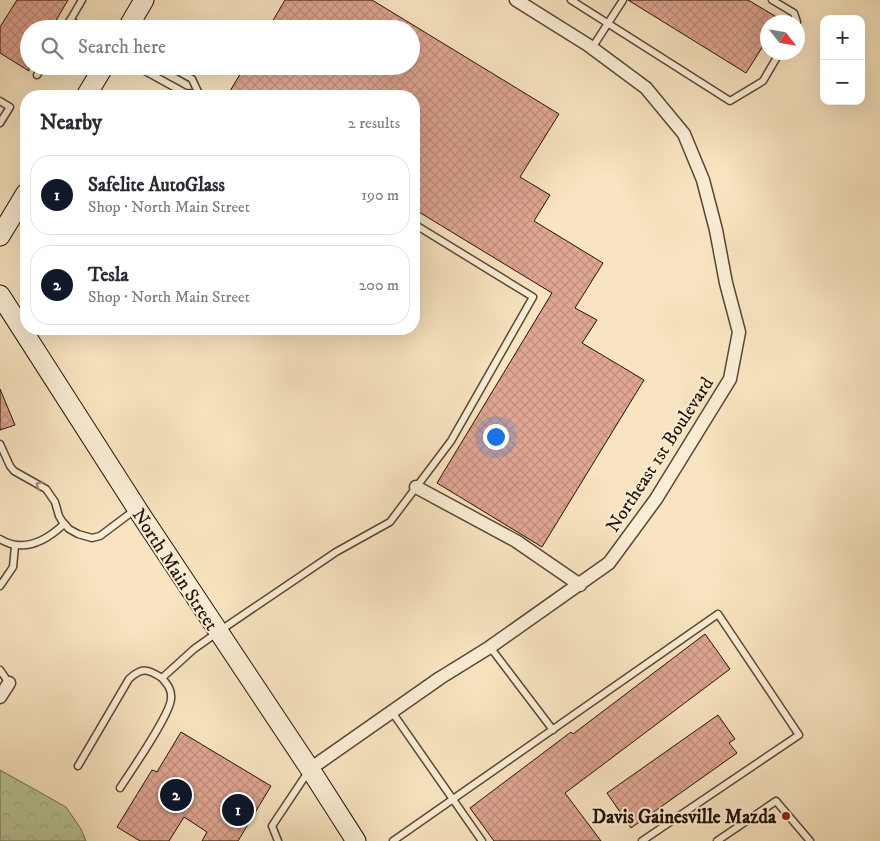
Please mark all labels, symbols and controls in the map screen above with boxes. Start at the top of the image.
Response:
north arrow [760,15,805,60]
map controls [820,15,865,105]
button: + [820,15,865,60]
search box [20,20,420,75]
icon: search [38,34,66,62]
text: Search here [78,36,166,59]
button: − [820,60,865,105]
text: Nearby [40,110,102,136]
text: 2 results [348,113,400,133]
text: Safelite AutoGlass [88,174,225,197]
text: 1 [54,185,60,205]
text: 190 m [361,185,399,205]
text: Shop · North Main Street [88,197,250,217]
text: Tesla [88,264,128,287]
text: 2 [53,275,61,295]
text: 200 m [358,275,399,295]
text: Shop · North Main Street [88,287,250,307]
street label: Northeast 1st Boulevard [602,373,719,537]
your location [483,424,509,450]
one-way arrow [35,481,44,491]
street label: North Main Street [127,504,223,635]
pin: 2 [160,776,192,814]
pin: 1 [222,791,254,829]
place label: Davis Gainesville Mazda [592,806,777,829]
marker: Davis Gainesville Mazda [780,810,792,822]

